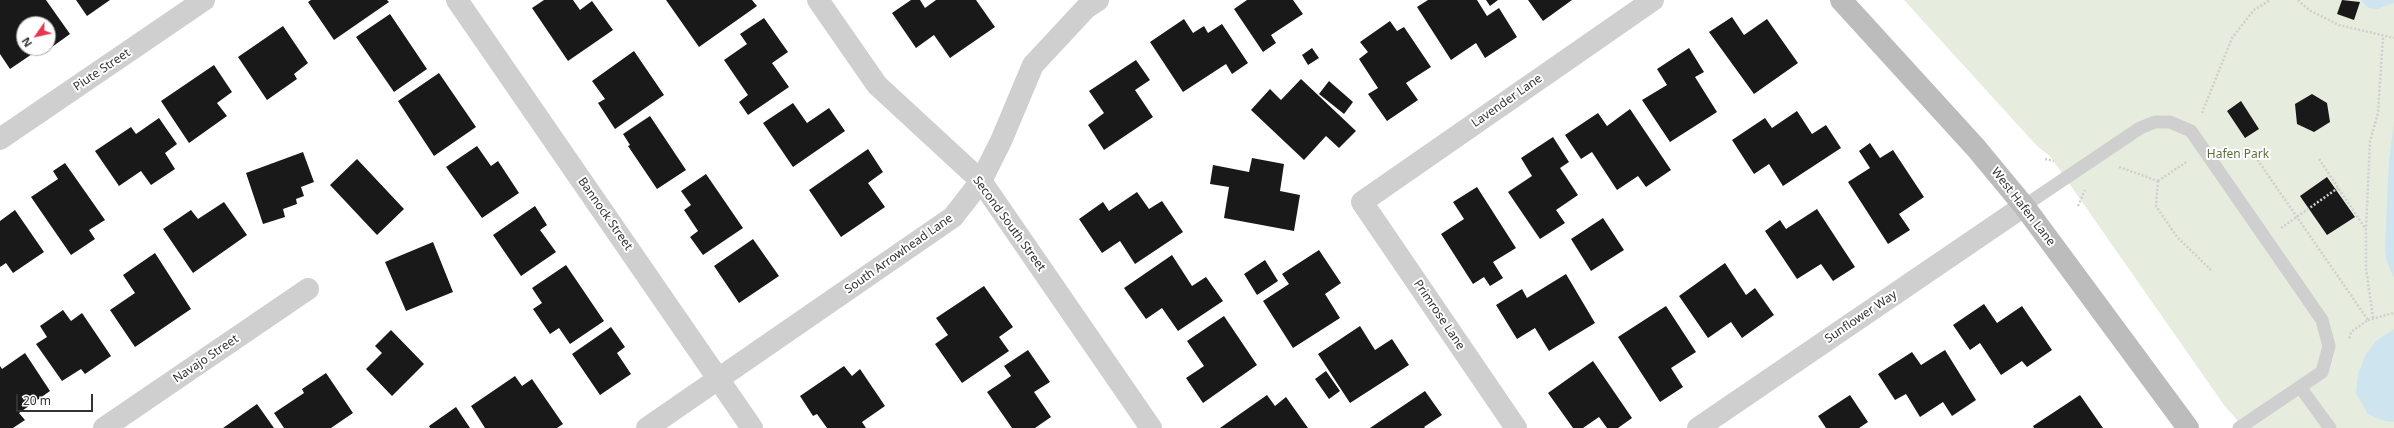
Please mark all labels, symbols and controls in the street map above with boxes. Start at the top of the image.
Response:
north arrow [16,16,56,56]
text: N [18,35,35,50]
street label: Piute Street [71,46,133,94]
street label: Lavender Lane [1469,71,1545,131]
park label: Hafen Park [2207,148,2269,162]
street label: West Hafen Lane [1988,165,2058,249]
street label: Second South Street [970,174,1048,274]
street label: Bannock Street [575,175,635,253]
street label: South Arrowhead Lane [842,211,956,297]
street label: Primrose Lane [1410,277,1468,353]
street label: Sunflower Way [1822,288,1900,346]
street label: Navajo Street [171,332,241,386]
scale bar [18,386,95,412]
text: 20 m [23,392,51,409]

